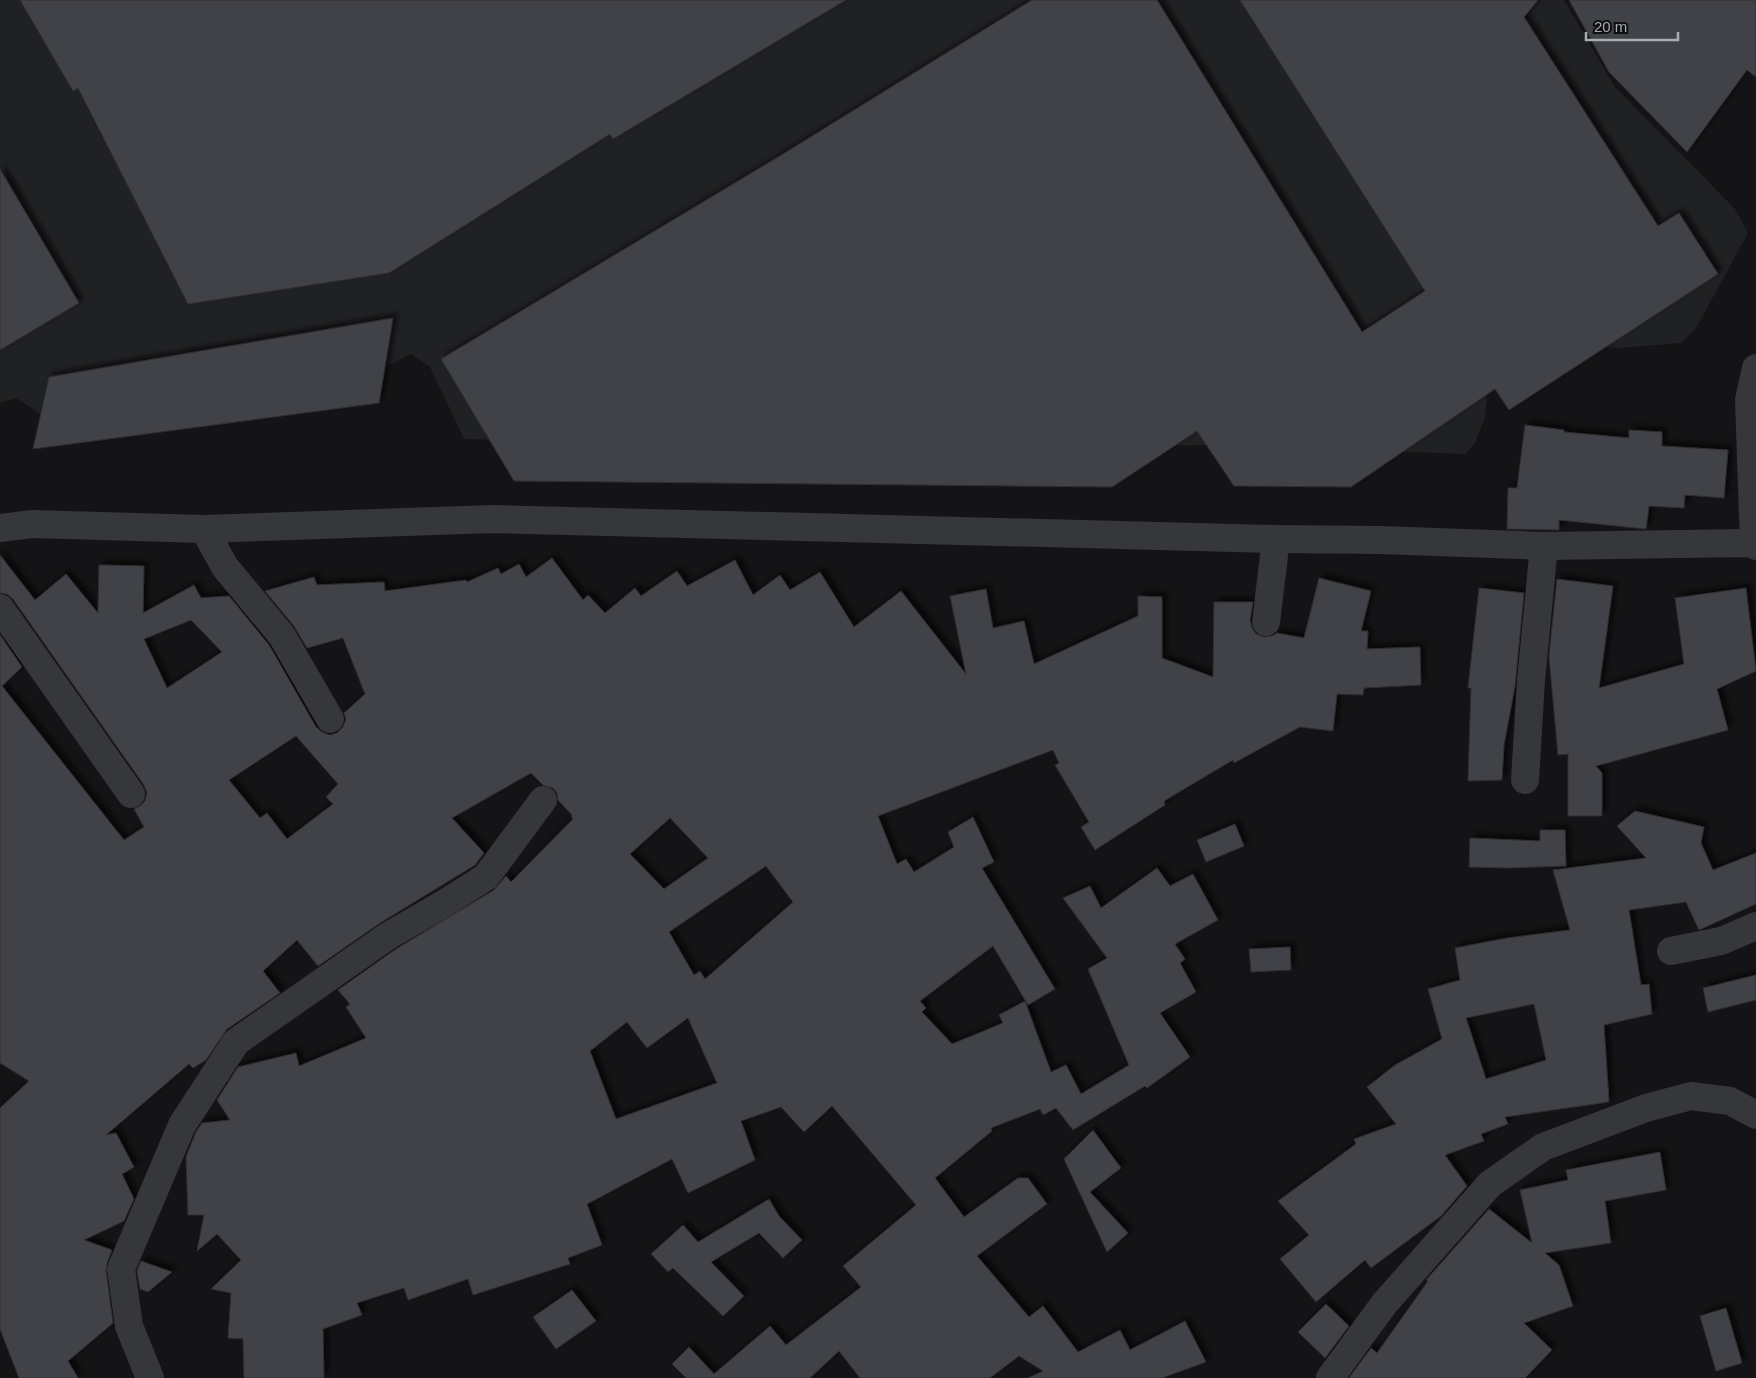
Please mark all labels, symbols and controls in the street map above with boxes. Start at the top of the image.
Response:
scale bar [1586,10,1678,42]
text: 20 m [1594,18,1627,35]

